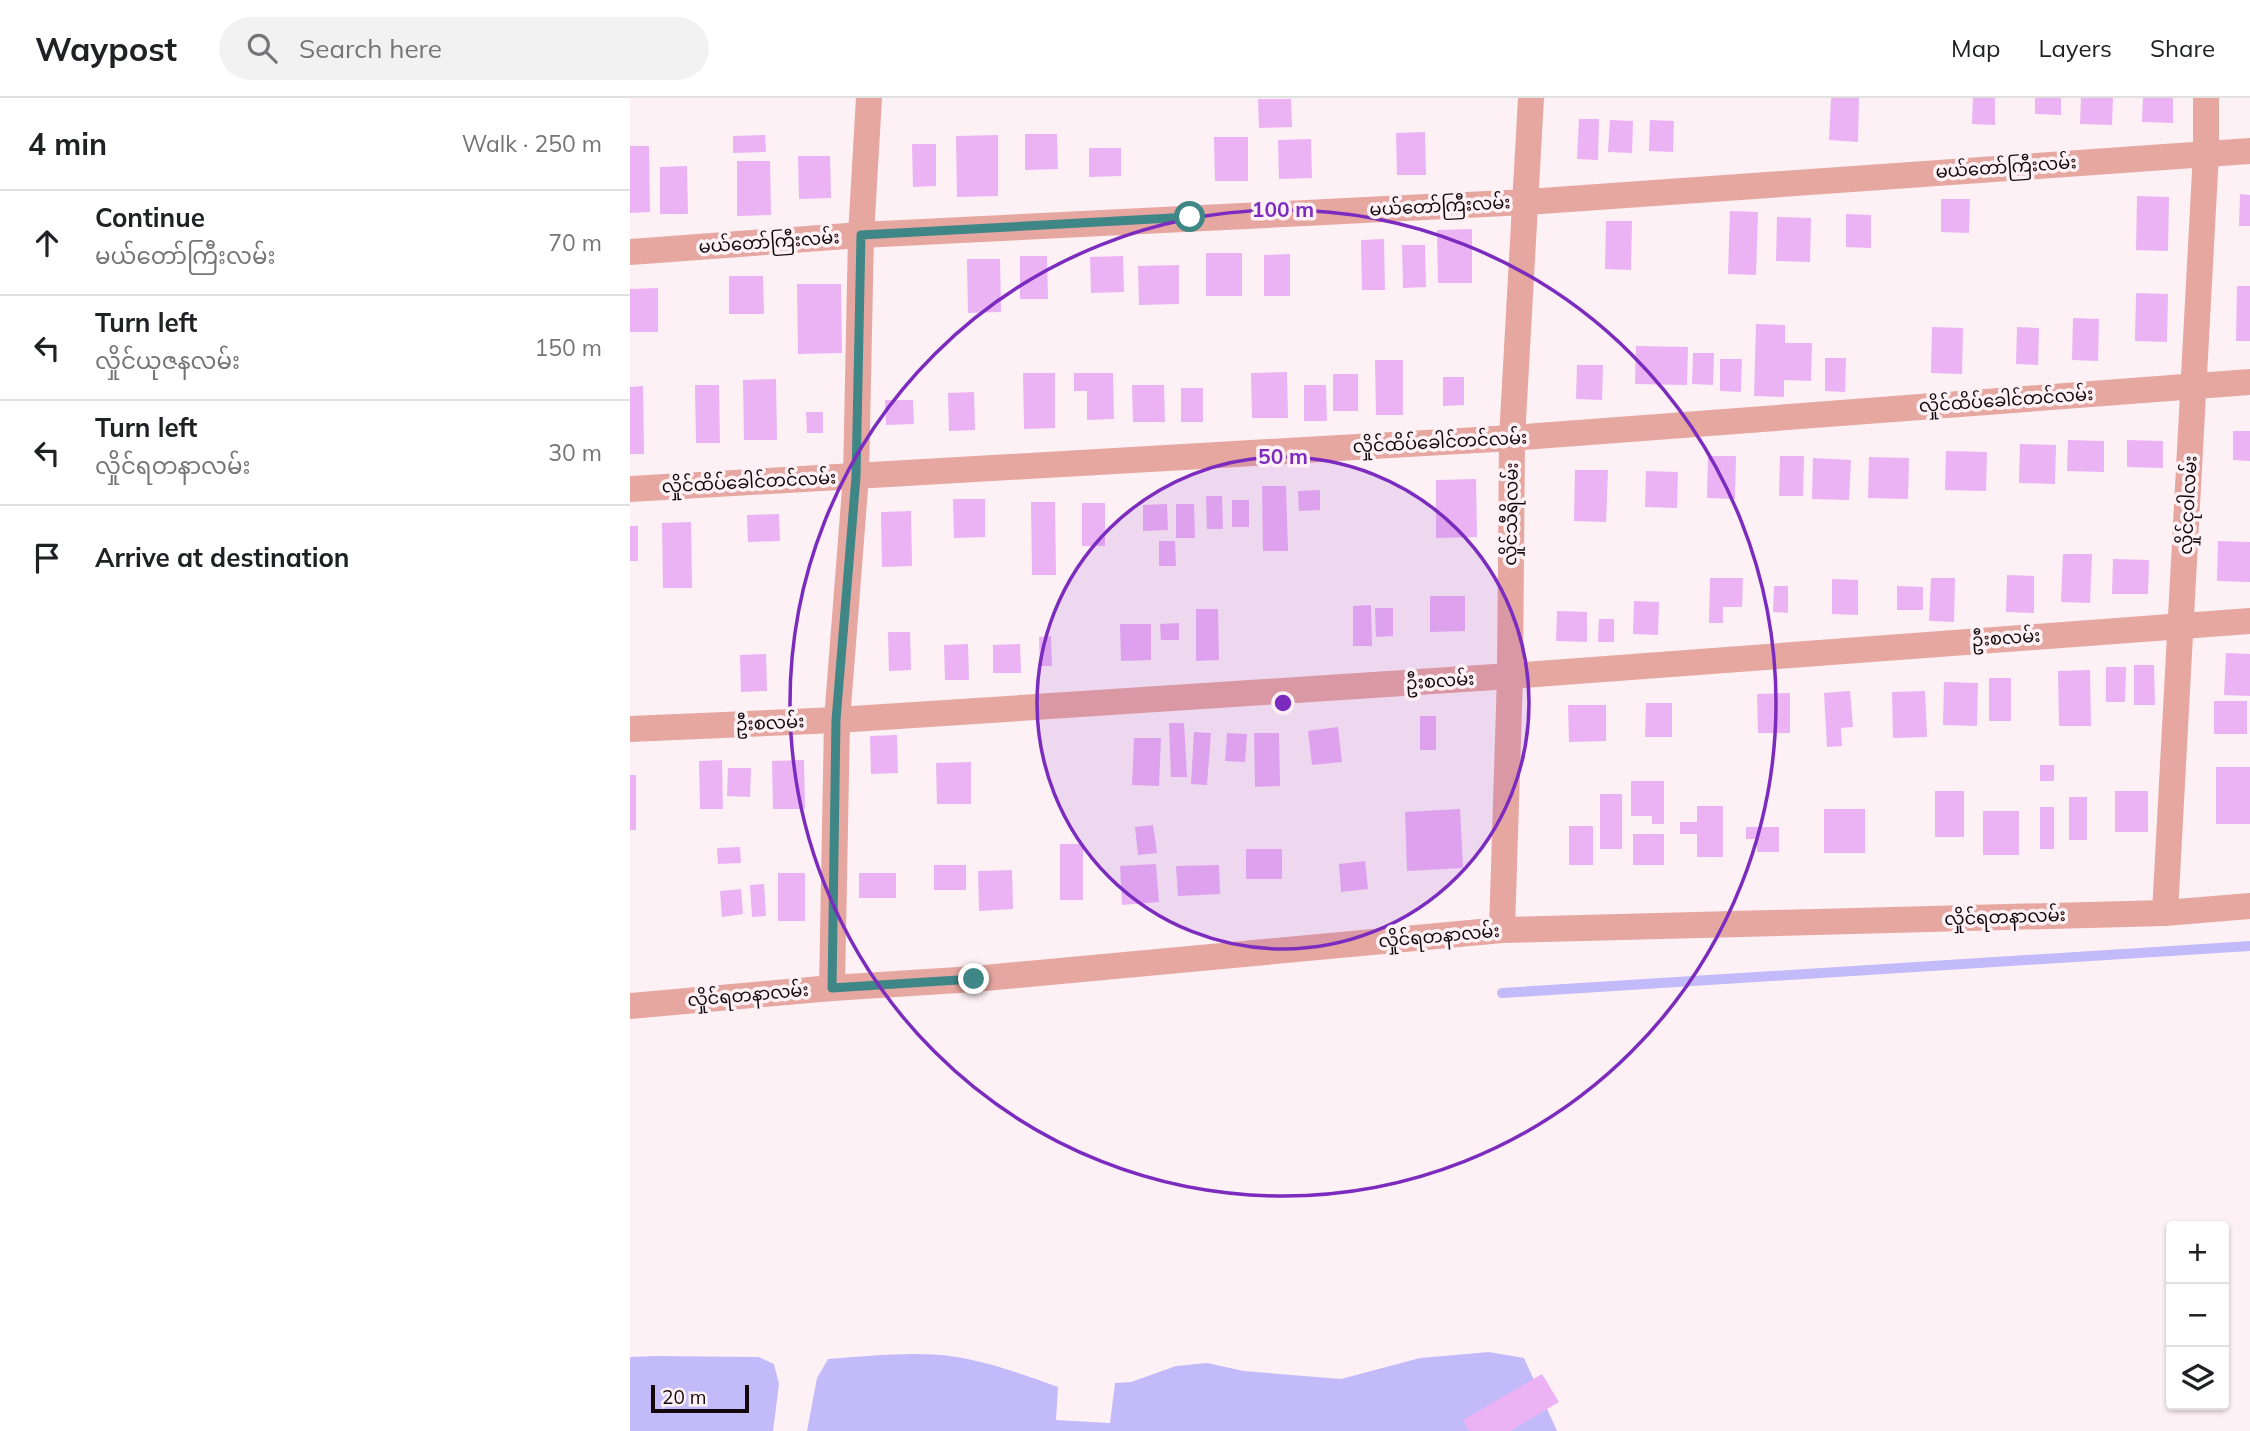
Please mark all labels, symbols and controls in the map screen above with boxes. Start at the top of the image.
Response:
search box [219,17,709,80]
text: Waypost [35,28,177,69]
icon: search [243,29,281,67]
text: Search here [299,32,442,65]
text: Map [1951,33,2000,63]
text: Layers [2038,33,2112,63]
text: Share [2150,33,2215,63]
text: 4 min [28,125,107,163]
text: Walk · 250 m [462,129,602,158]
street label: မယ်တော်ကြီးလမ်း [1935,148,2077,187]
street label: မယ်တော်ကြီးလမ်း [1369,188,1511,225]
text: 100 m [1252,196,1314,222]
text: Continue [95,201,205,234]
route start [1174,201,1205,232]
street label: မယ်တော်ကြီးလမ်း [698,223,840,262]
icon: ahead [28,224,66,262]
text: 70 m [548,228,602,257]
text: မယ်တော်ကြီးလမ်း [95,241,275,270]
text: Turn left [95,306,197,339]
icon: left [28,329,66,367]
text: 150 m [534,333,602,362]
text: လှိုင်ယုဇနလမ်း [95,346,240,375]
street label: လှိုင်ထိပ်ခေါင်တင်လမ်း [1918,380,2094,421]
text: Turn left [95,411,197,444]
street label: လှိုင်ထိပ်ခေါင်တင်လမ်း [1352,423,1528,462]
icon: left [28,434,66,472]
text: 30 m [548,438,602,467]
text: 50 m [1258,443,1308,469]
text: လှိုင်ရတနာလမ်း [95,451,251,480]
street label: လှိုင်ငုဝါလမ်း [2171,455,2206,555]
street label: လှိုင်သီရိလမ်း [1496,462,1527,566]
street label: လှိုင်ထိပ်ခေါင်တင်လမ်း [661,463,837,502]
icon: arrive [28,539,66,577]
text: Arrive at destination [95,541,350,574]
street label: ဦးစလမ်း [1971,623,2041,655]
street label: ဦးစလမ်း [1405,666,1475,698]
centre of rings [1271,691,1295,715]
street label: ဦးစလမ်း [735,708,805,740]
street label: လှိုင်ရတနာလမ်း [1944,901,2066,934]
street label: လှိုင်ရတနာလမ်း [1377,917,1501,956]
route end [958,963,989,994]
street label: လှိုင်ရတနာလမ်း [686,976,810,1015]
map controls [2166,1221,2229,1410]
button: + [2166,1221,2229,1284]
button: − [2166,1284,2229,1347]
button: layers [2166,1347,2229,1410]
scale bar [651,1382,749,1414]
text: 20 m [662,1385,706,1409]

